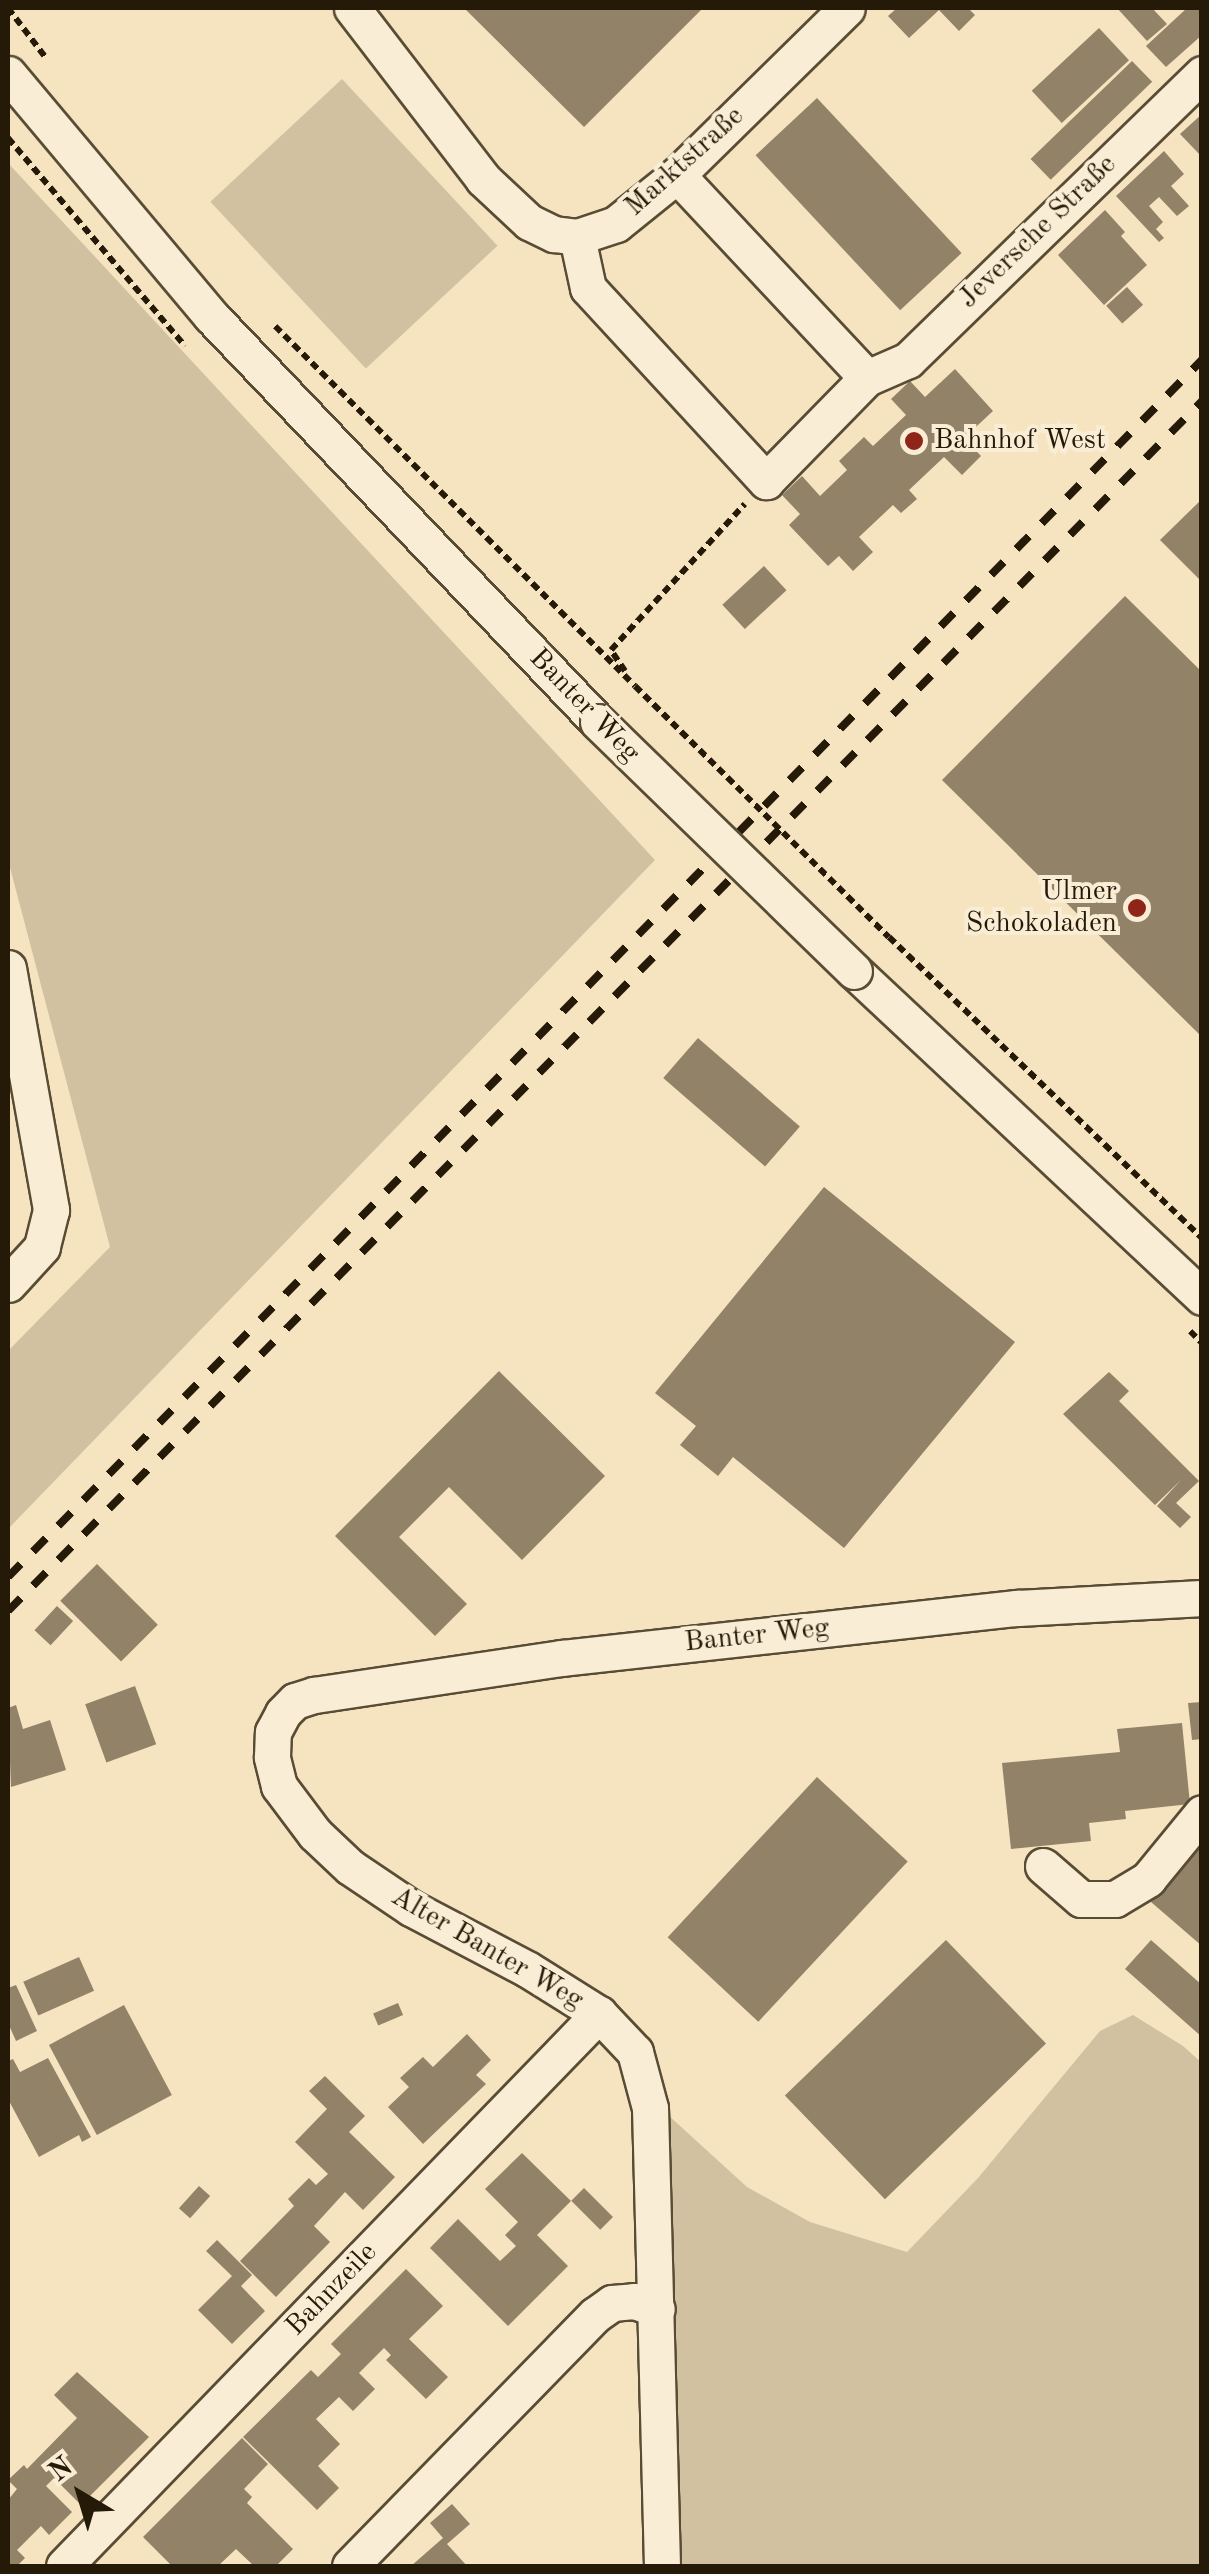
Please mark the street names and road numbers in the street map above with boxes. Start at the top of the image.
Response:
street label: Marktstraße [619,100,751,224]
street label: Jeversche Straße [952,148,1124,316]
street label: Banter Weg [521,642,647,770]
street label: Banter Weg [683,1612,831,1660]
street label: Alter Banter Weg [385,1880,589,2018]
street label: Bahnzeile [279,2236,385,2344]

